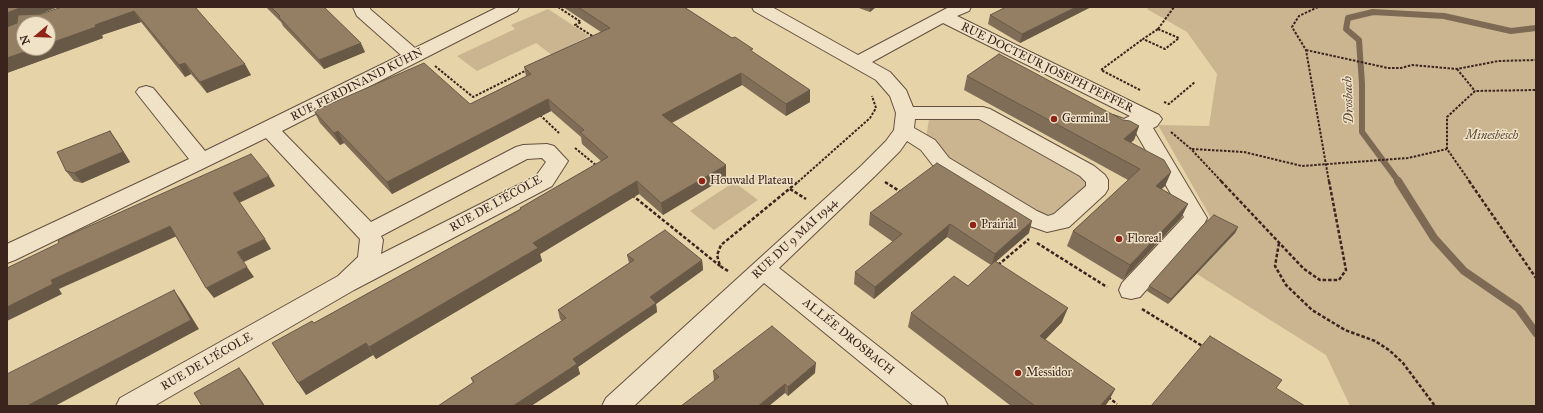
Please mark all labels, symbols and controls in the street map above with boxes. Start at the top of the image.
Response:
north arrow [16,16,56,56]
street label: RUE DOCTEUR JOSEPH PEFFER [958,20,1136,116]
text: N [17,33,33,46]
street label: RUE FERDINAND KUHN [288,45,426,125]
water label: Drosbach [1340,76,1358,124]
place label: Germinal [1062,112,1108,126]
marker: Germinal [1049,114,1059,124]
park label: Minesbësch [1466,129,1518,143]
street label: RUE DE L'ÉCOLE [447,173,545,235]
place label: Houwald Plateau [710,174,793,188]
marker: Houwald Plateau [697,176,707,186]
street label: RUE DU 9 MAI 1944 [749,196,841,282]
place label: Prairial [981,218,1017,232]
marker: Prairial [968,220,978,230]
place label: Floreal [1127,232,1162,246]
marker: Floreal [1114,234,1124,244]
street label: ALLÉE DROSBACH [799,296,897,378]
street label: RUE DE L'ÉCOLE [159,330,255,394]
place label: Messidor [1026,366,1072,380]
marker: Messidor [1013,368,1023,378]

